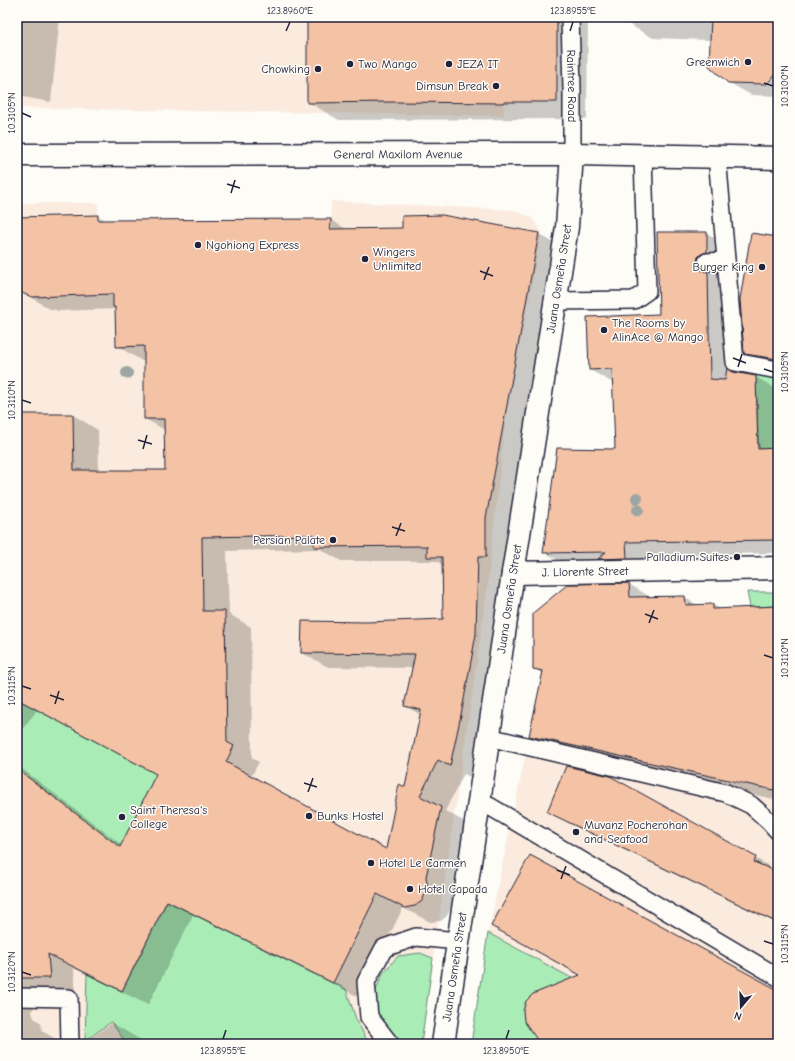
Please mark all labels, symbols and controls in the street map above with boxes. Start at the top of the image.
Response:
text: 123.8960°E [267,5,313,17]
text: 123.8955°E [550,5,596,17]
street label: Raintree Road [564,50,579,122]
place label: Greenwich [686,55,740,69]
place label: Two Mango [358,57,417,71]
place label: JEZA IT [457,57,499,71]
marker: Greenwich [743,57,753,67]
marker: Two Mango [345,59,355,69]
marker: JEZA IT [444,59,454,69]
place label: Chowking [261,62,310,76]
marker: Chowking [313,64,323,74]
text: 10.3100°N [779,65,791,107]
place label: Dimsun Break [416,79,488,93]
marker: Dimsun Break [491,81,501,91]
text: 10.3105°N [6,92,18,134]
street label: General Maxilom Avenue [334,147,462,161]
street label: Juana Osmeña Street [544,223,574,334]
place label: Ngohiong Express [206,238,299,252]
marker: Ngohiong Express [193,240,203,250]
place label: Wingers Unlimited [373,245,421,273]
marker: Wingers Unlimited [360,254,370,264]
place label: Burger King [692,260,754,274]
marker: Burger King [757,262,767,272]
place label: The Rooms by AlinAce @ Mango [612,316,703,344]
marker: The Rooms by AlinAce @ Mango [599,325,609,335]
text: 10.3105°N [779,351,791,393]
text: 10.3110°N [6,380,18,420]
place label: Persian Palate [253,533,325,547]
marker: Persian Palate [328,535,338,545]
street label: Juana Osmeña Street [494,543,524,654]
place label: Palladium Suites [646,550,729,564]
marker: Palladium Suites [732,552,742,562]
street label: J. Llorente Street [541,564,629,579]
text: 10.3110°N [779,638,791,678]
text: 10.3115°N [6,666,18,706]
place label: Saint Theresa's College [130,803,207,831]
place label: Bunks Hostel [317,809,384,823]
marker: Bunks Hostel [304,811,314,821]
marker: Saint Theresa's College [117,812,127,822]
place label: Muvanz Pocherohan and Seafood [584,818,688,846]
marker: Muvanz Pocherohan and Seafood [571,827,581,837]
place label: Hotel Le Carmen [379,856,466,870]
marker: Hotel Le Carmen [366,858,376,868]
place label: Hotel Capada [418,882,487,896]
marker: Hotel Capada [405,884,415,894]
street label: Juana Osmeña Street [439,911,470,1022]
text: 10.3115°N [779,924,791,964]
text: 10.3120°N [6,952,18,992]
north arrow [721,987,761,1027]
text: N [732,1009,743,1023]
text: 123.8955°E [200,1045,246,1057]
text: 123.8950°E [483,1045,529,1057]

